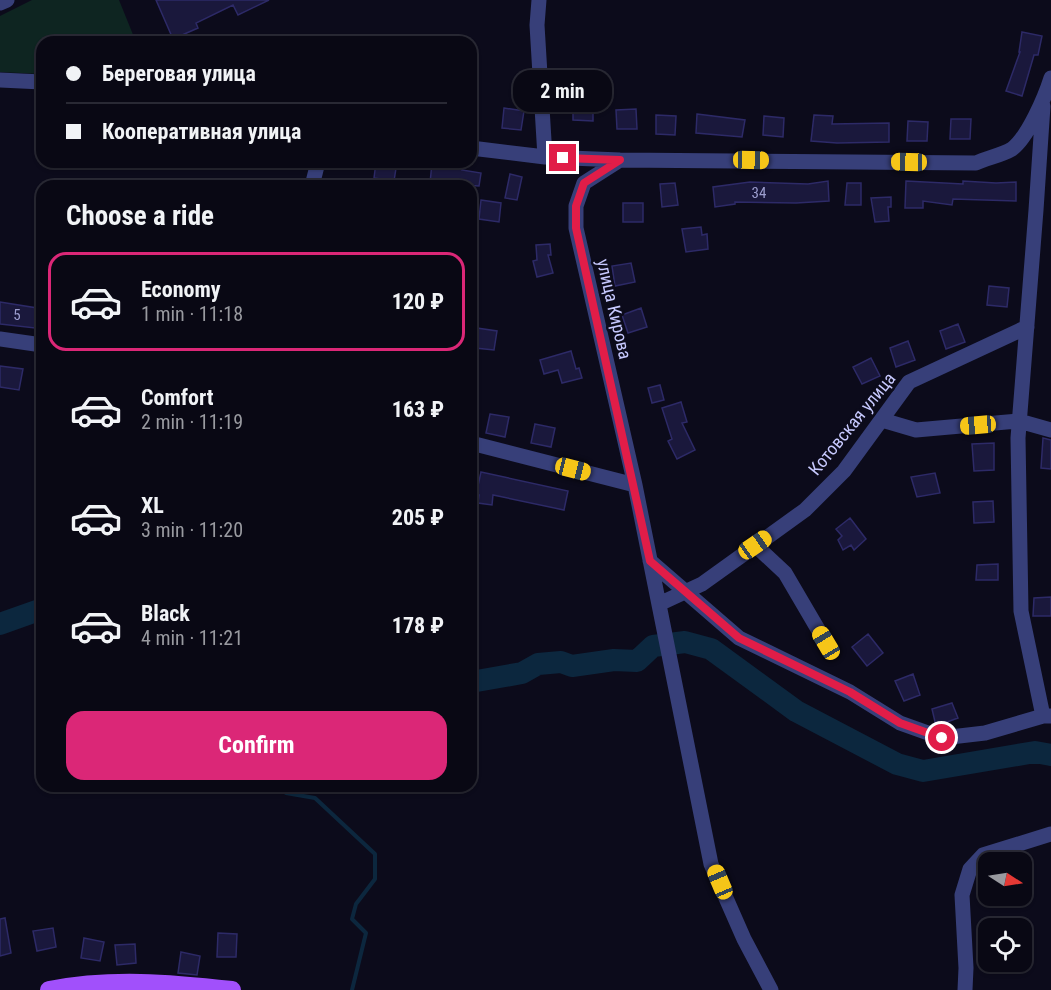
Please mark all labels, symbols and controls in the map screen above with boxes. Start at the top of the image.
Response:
text: Береговая улица [102,61,256,86]
callout: 2 min [514,71,612,113]
text: 2 min [540,79,585,103]
text: Кооперативная улица [102,119,301,144]
route end [549,144,576,171]
car [733,151,769,169]
car [891,153,927,171]
house number: 34 [752,184,766,202]
text: Choose a ride [66,200,214,232]
street label: улица Кирова [593,257,636,361]
icon: car [69,275,123,329]
text: Economy [141,277,221,302]
text: 120 ₽ [392,289,444,314]
text: 1 min · 11:18 [141,302,243,326]
house number: 5 [13,306,21,324]
street label: Котовская улица [804,368,899,479]
icon: car [69,383,123,437]
text: Comfort [141,385,214,410]
text: 163 ₽ [392,397,444,422]
text: 2 min · 11:19 [141,410,243,434]
car [959,414,997,436]
car [553,456,593,482]
icon: car [69,491,123,545]
text: XL [141,493,164,518]
text: 205 ₽ [392,505,444,530]
text: 3 min · 11:20 [141,518,243,542]
car [735,527,775,563]
icon: car [69,599,123,653]
text: Black [141,601,190,626]
text: 178 ₽ [392,613,444,638]
car [809,623,843,663]
text: 4 min · 11:21 [141,626,243,650]
button: Confirm [66,711,447,780]
route start [928,724,955,751]
north arrow [978,852,1032,906]
map controls [978,852,1032,972]
car [705,862,735,902]
button: locate [978,918,1032,972]

